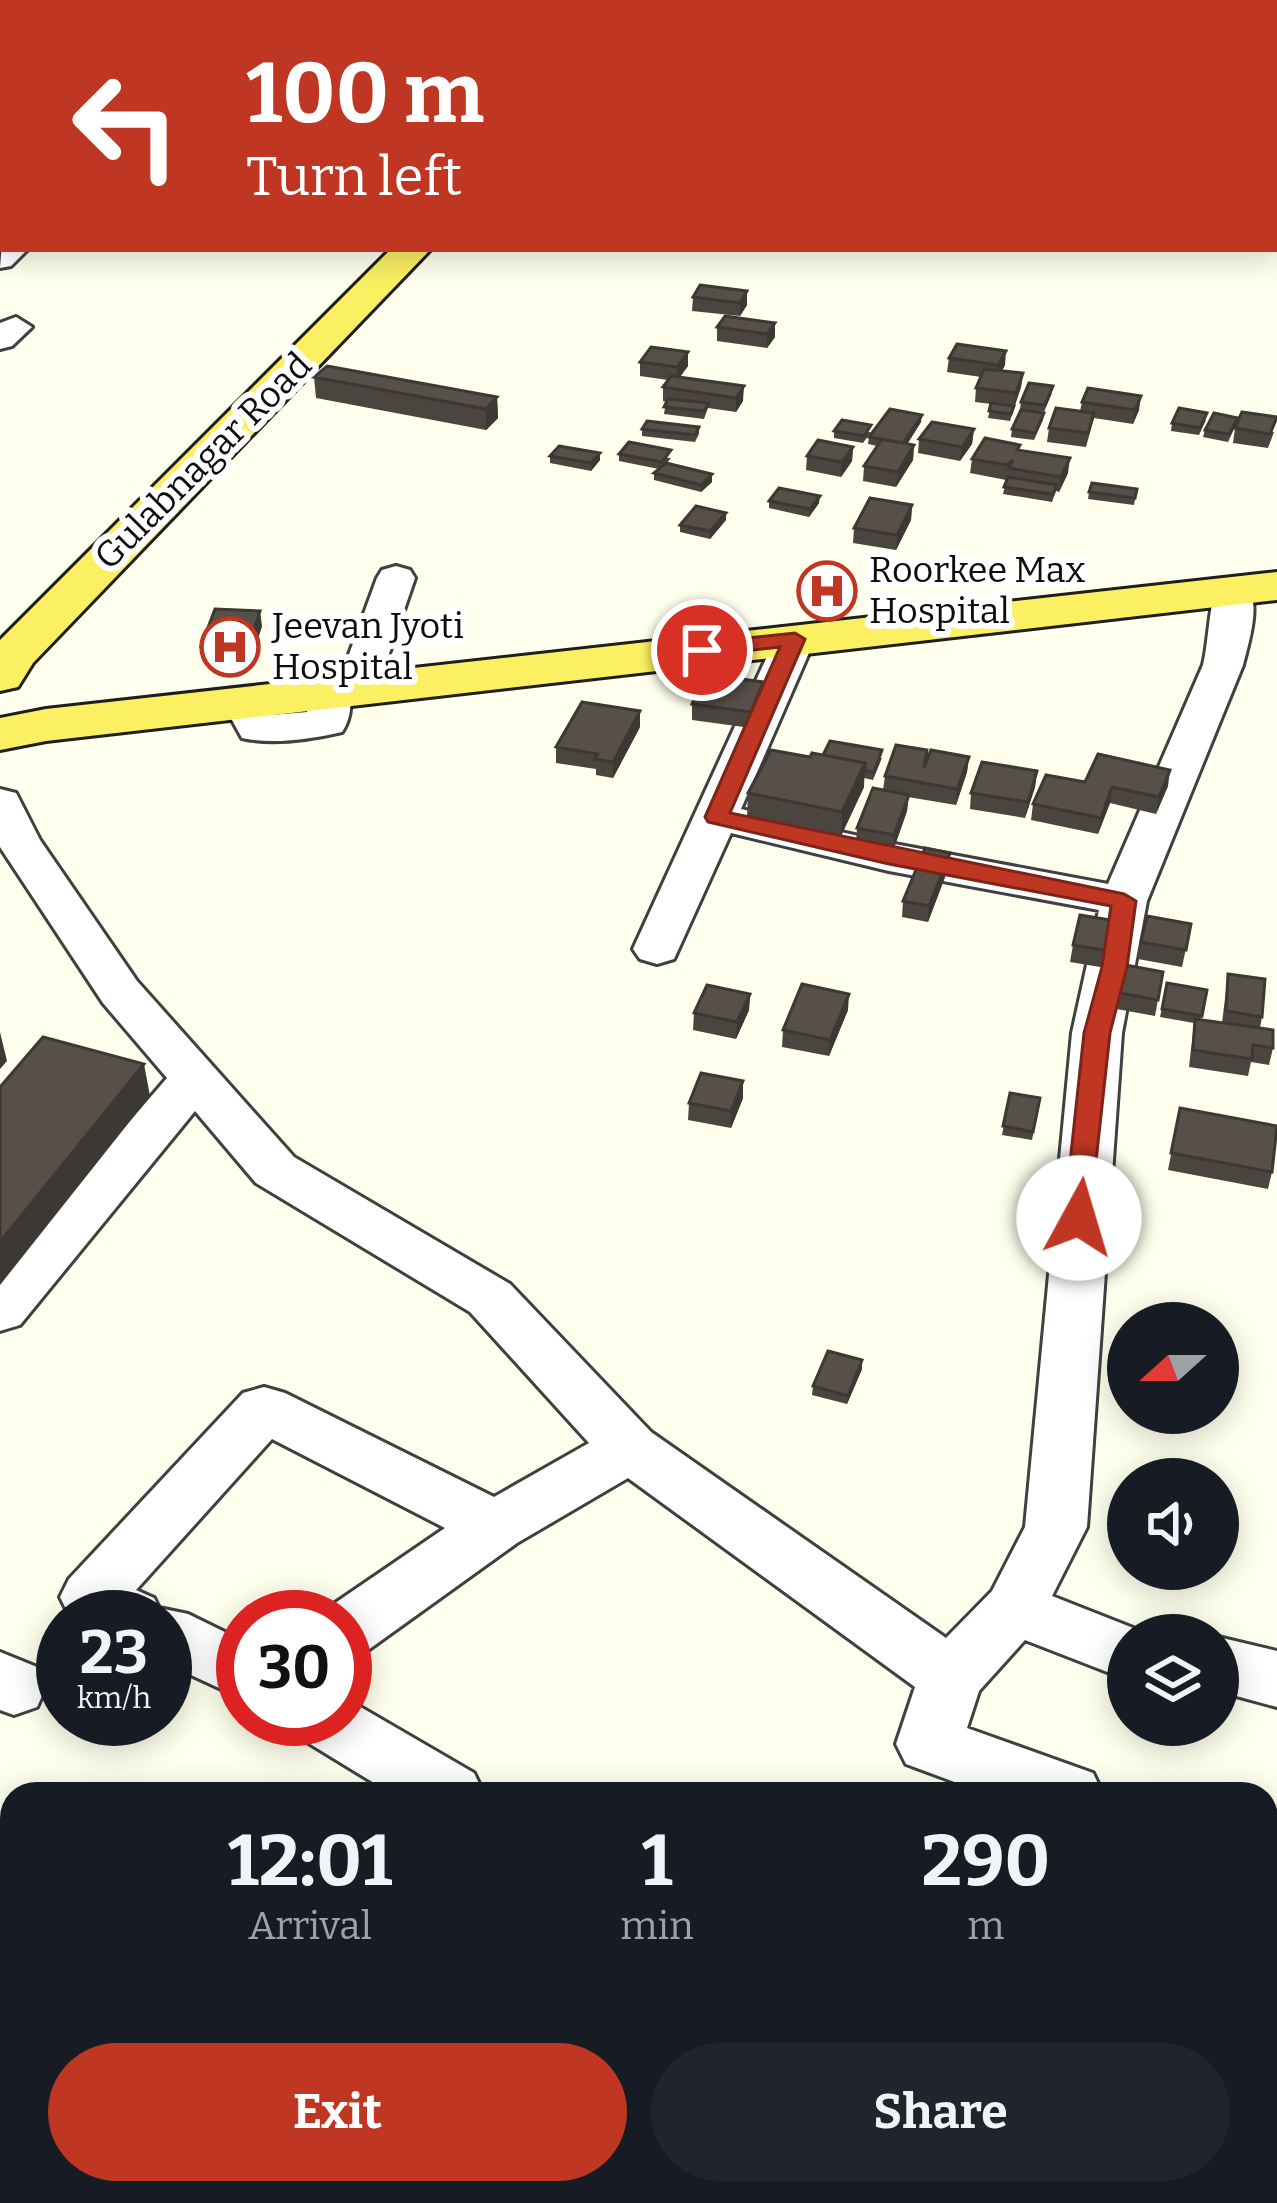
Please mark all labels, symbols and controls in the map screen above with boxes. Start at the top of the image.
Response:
text: 100 m [246,43,484,144]
icon: left [48,48,204,204]
text: Turn left [246,145,462,209]
street label: Gulabnagar Road [85,343,321,579]
place label: Roorkee Max Hospital [869,548,1085,633]
hospital icon: Roorkee Max Hospital [796,560,858,622]
pin [651,599,753,701]
place label: Jeevan Jyoti Hospital [271,604,464,689]
hospital icon: Jeevan Jyoti Hospital [199,616,261,678]
icon: arrive [669,617,735,683]
position arrow [1016,1155,1142,1281]
north arrow [1107,1302,1239,1434]
map controls [1107,1302,1239,1746]
button: sound [1107,1458,1239,1590]
speed limit sign: 30 [216,1590,372,1746]
button: layers [1107,1614,1239,1746]
text: 23 [80,1617,148,1689]
text: km/h [77,1680,151,1716]
text: 12:01 [228,1818,392,1904]
text: 1 [641,1818,673,1904]
text: 290 [921,1818,1050,1904]
text: Arrival [248,1903,372,1949]
text: min [620,1903,694,1949]
text: m [967,1903,1004,1949]
button: Exit [48,2043,627,2181]
button: Share [651,2043,1230,2181]

